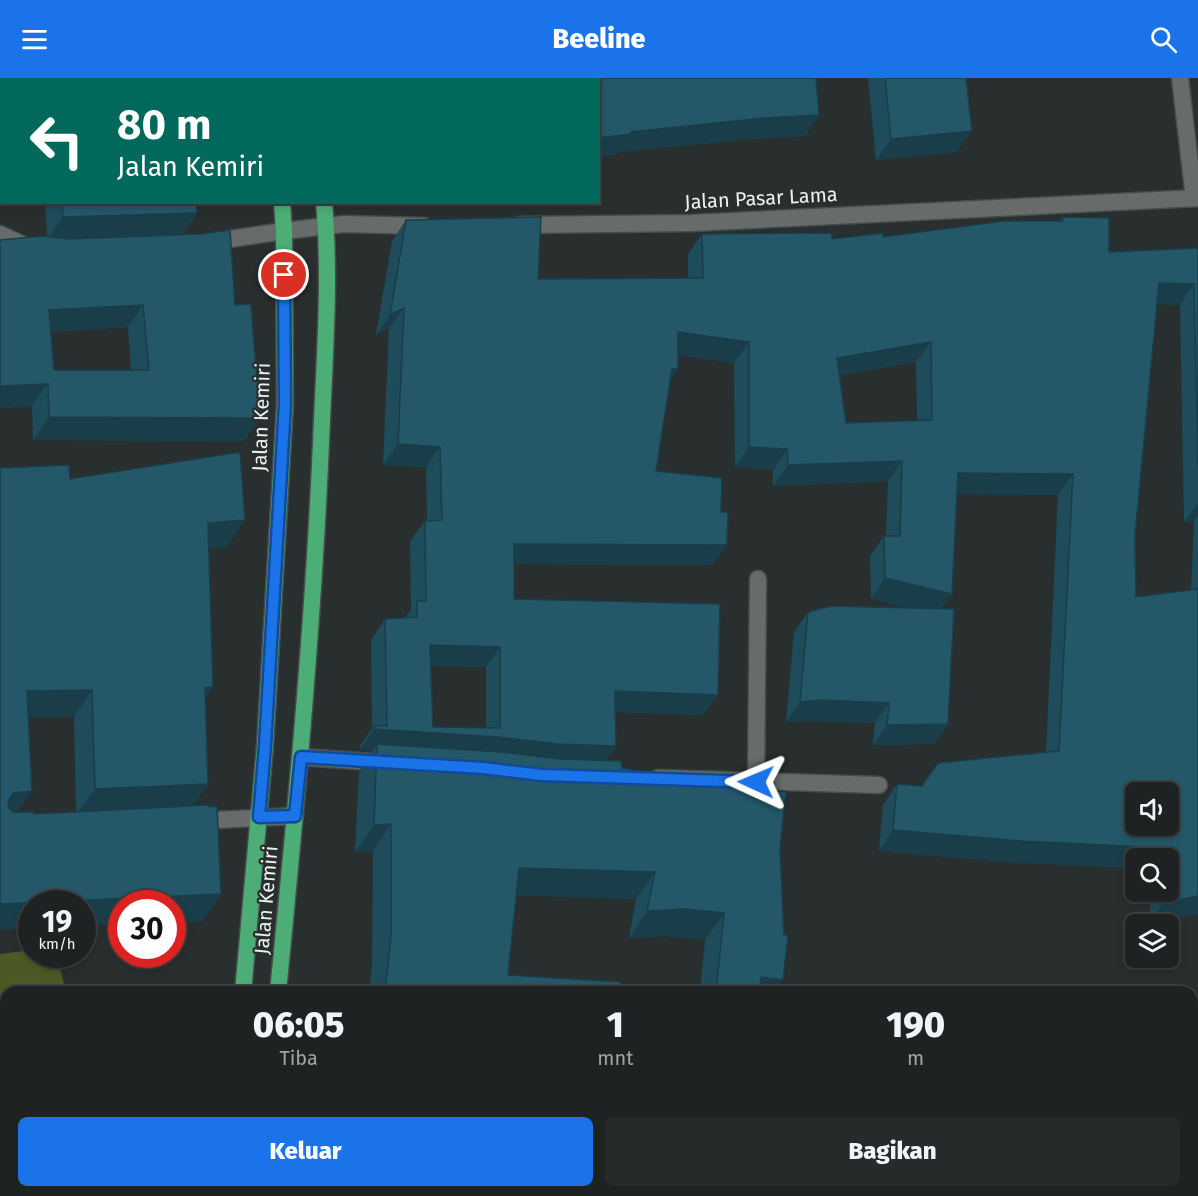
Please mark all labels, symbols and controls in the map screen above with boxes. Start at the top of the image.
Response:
icon: menu [18,23,51,56]
text: Beeline [553,23,645,55]
icon: search [1147,23,1180,56]
text: 80 m [117,100,211,150]
icon: left [18,102,96,180]
text: Jalan Kemiri [117,151,264,183]
street label: Jalan Pasar Lama [684,182,838,214]
pin [258,249,309,300]
icon: arrive [267,258,300,291]
street label: Jalan Kemiri [247,362,275,472]
position arrow [724,750,788,814]
map controls [1125,782,1179,968]
button: sound [1125,782,1179,836]
street label: Jalan Kemiri [249,845,283,955]
button: search [1125,848,1179,902]
speed limit sign: 30 [108,890,186,968]
text: 19 [42,904,72,940]
button: layers [1125,914,1179,968]
text: km/h [38,935,76,953]
text: 06:05 [253,1003,345,1047]
text: 1 [607,1003,624,1047]
text: 190 [886,1003,945,1047]
text: Tiba [279,1046,318,1070]
text: mnt [597,1046,633,1070]
text: m [907,1046,924,1070]
button: Keluar [18,1117,593,1186]
button: Bagikan [605,1117,1180,1186]

